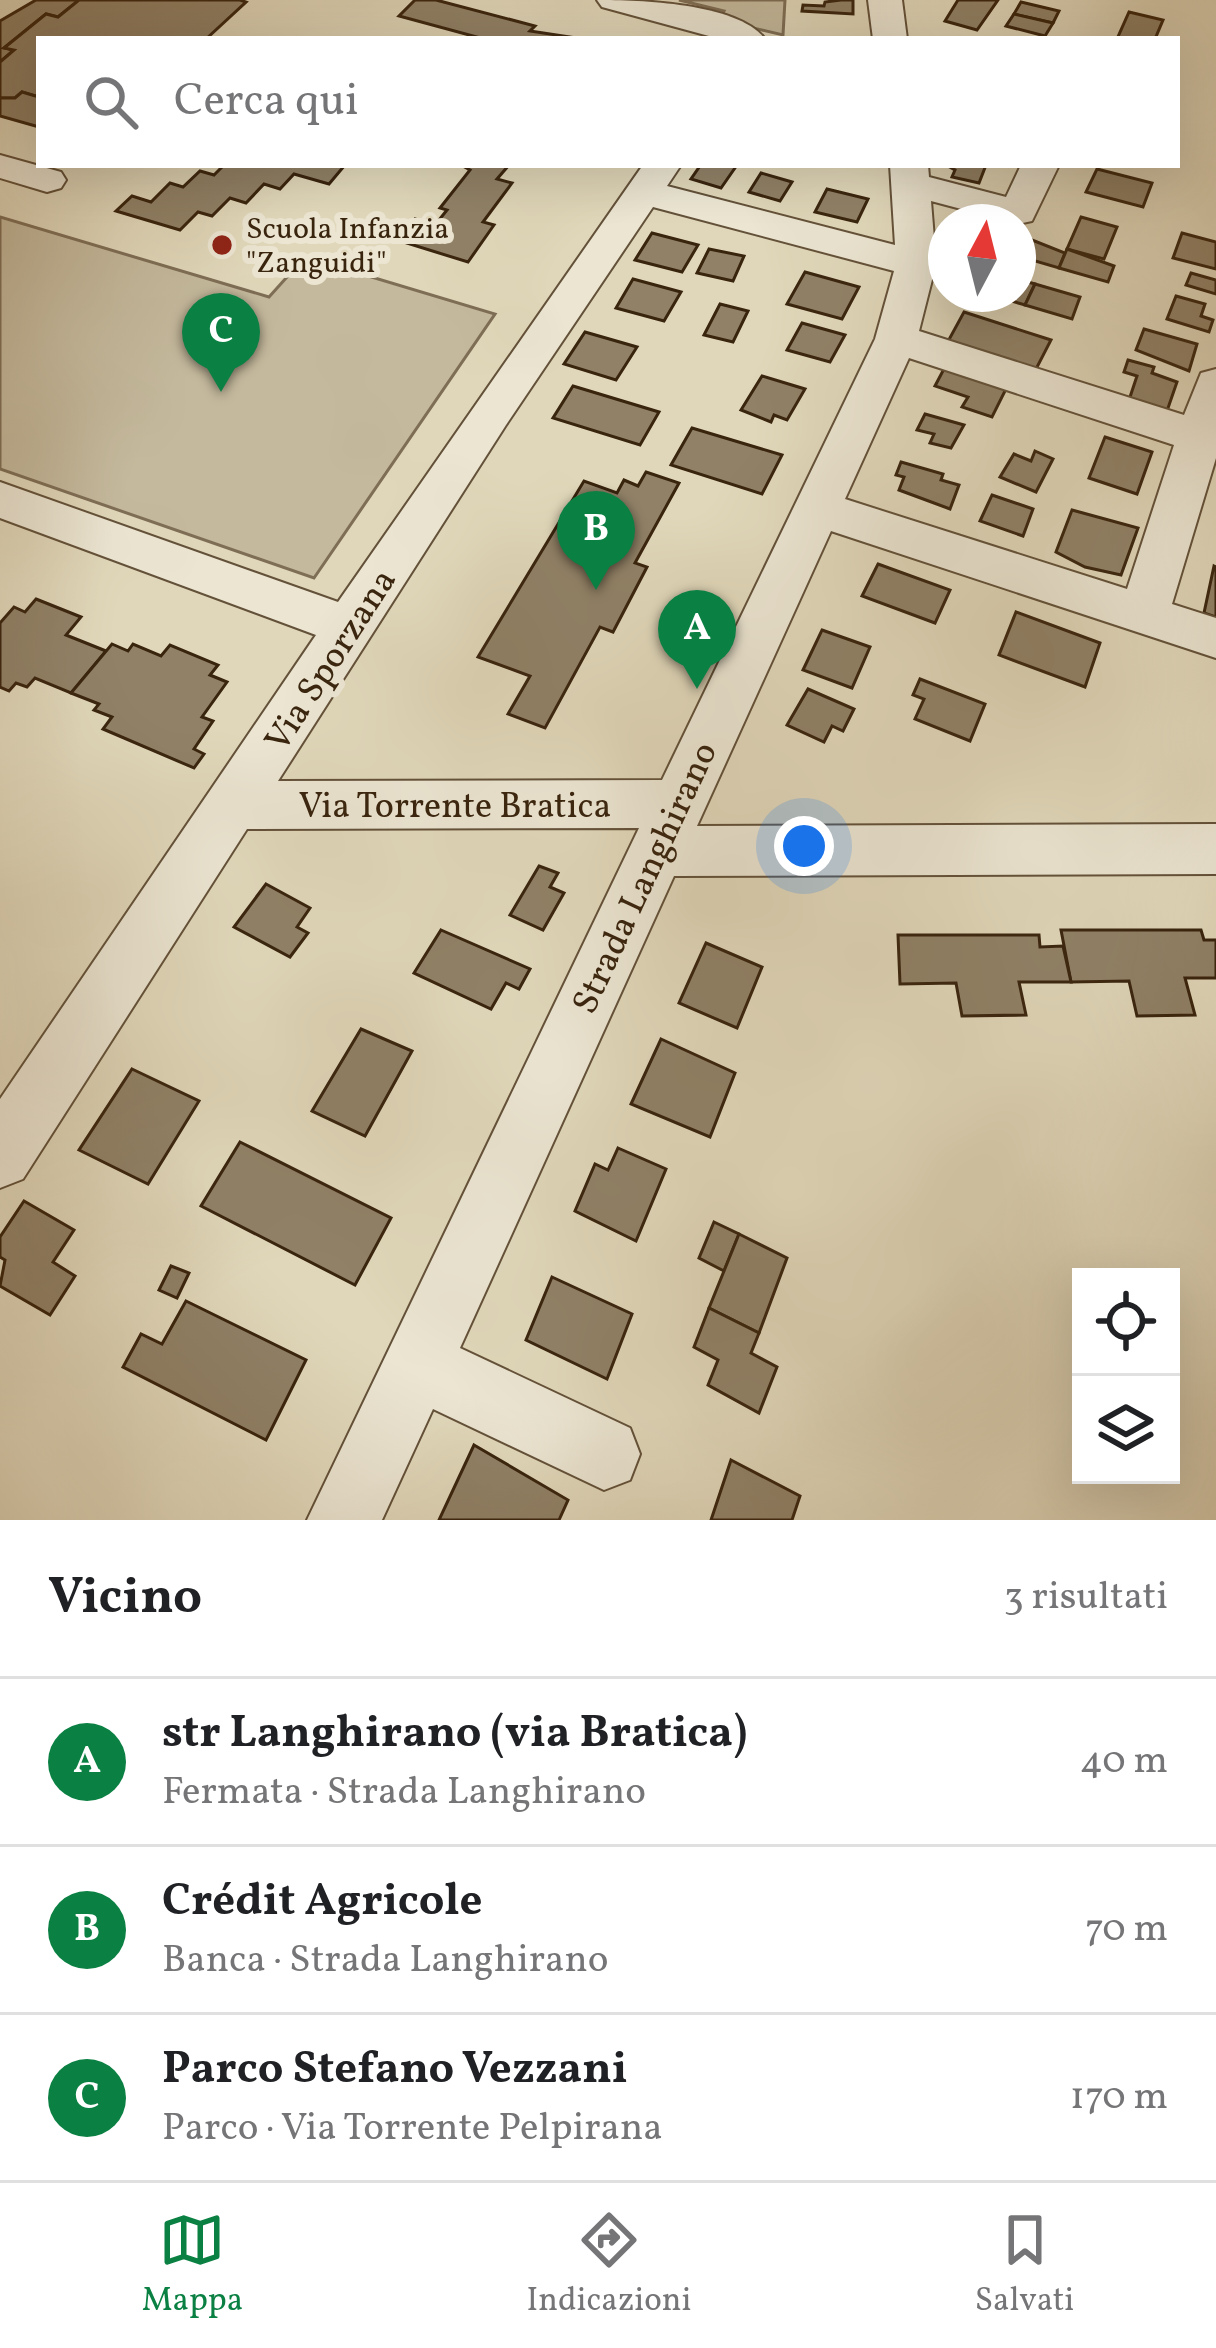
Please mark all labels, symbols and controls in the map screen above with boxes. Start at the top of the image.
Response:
search box [36,36,1180,168]
icon: search [78,69,144,135]
text: Cerca qui [174,71,359,134]
north arrow [928,204,1036,312]
place label: Scuola Infanzia "Zanguidi" [246,209,449,285]
marker: Scuola Infanzia "Zanguidi" [209,232,235,258]
pin: C [182,293,260,392]
pin: B [557,491,635,590]
street label: Via Sporzana [254,560,410,762]
pin: A [658,590,736,689]
street label: Strada Langhirano [562,734,732,1023]
street label: Via Torrente Bratica [298,783,612,833]
your location [774,816,834,876]
map controls [1072,1268,1180,1484]
button: locate [1072,1268,1180,1376]
button: layers [1072,1376,1180,1484]
text: Vicino [48,1563,202,1634]
text: 3 risultati [1004,1571,1168,1625]
text: str Langhirano (via Bratica) [162,1703,747,1766]
text: A [73,1735,101,1789]
text: 40 m [1080,1735,1168,1789]
text: Fermata · Strada Langhirano [162,1766,646,1820]
text: Crédit Agricole [162,1871,483,1934]
text: B [74,1903,100,1957]
text: 70 m [1085,1903,1168,1957]
text: Banca · Strada Langhirano [162,1934,609,1988]
text: Parco Stefano Vezzani [162,2039,628,2102]
text: C [74,2071,100,2125]
text: 170 m [1070,2071,1168,2125]
text: Parco · Via Torrente Pelpirana [162,2102,663,2156]
tab: Mappa [142,2207,243,2325]
tab: Indicazioni [527,2207,691,2325]
tab: Salvati [975,2207,1074,2325]

